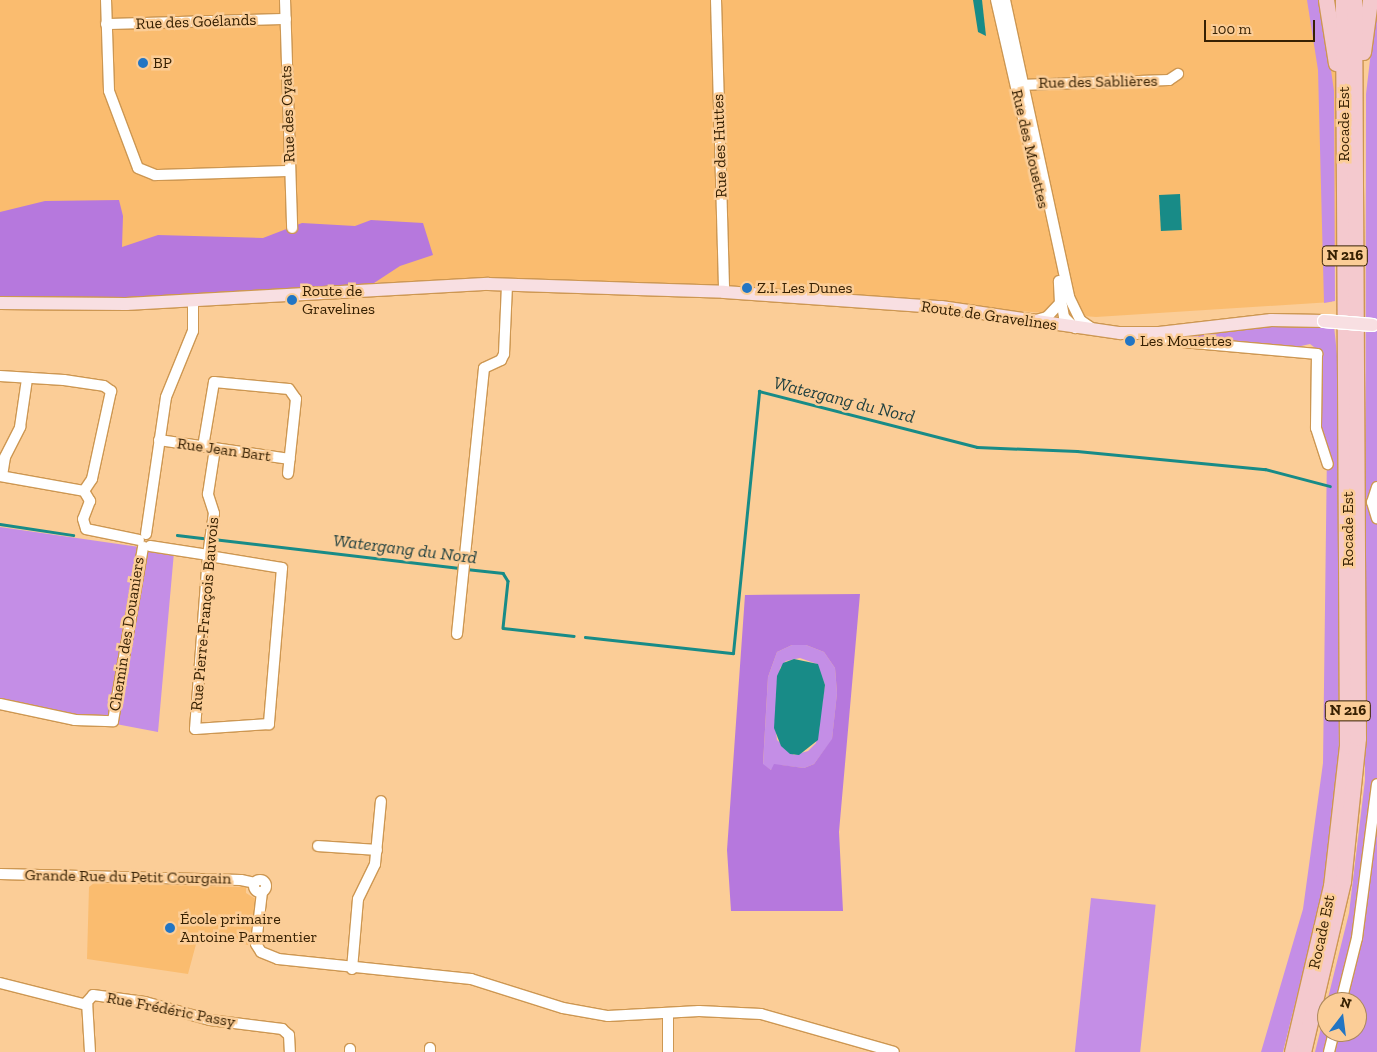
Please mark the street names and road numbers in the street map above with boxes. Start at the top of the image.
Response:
street label: Rue des Goélands [135,10,257,34]
street label: Rue des Oyats [277,65,299,163]
street label: Rue des Sablières [1038,71,1158,93]
street label: Rocade Est [1334,86,1354,162]
street label: Rue des Mouettes [1007,88,1053,210]
street label: Rue des Huttes [709,94,731,198]
road number: N 216 [1321,244,1369,268]
street label: Route de Gravelines [920,297,1058,335]
street label: Rue Jean Bart [176,434,272,466]
street label: Rocade Est [1338,491,1358,567]
street label: Rue Pierre-François Bauvois [187,516,223,712]
street label: Chemin des Douaniers [105,555,149,713]
road number: N 216 [1324,698,1372,724]
street label: Grande Rue du Petit Courgain [24,866,232,888]
street label: Rocade Est [1305,893,1339,971]
street label: Rue Frédéric Passy [105,988,237,1032]

